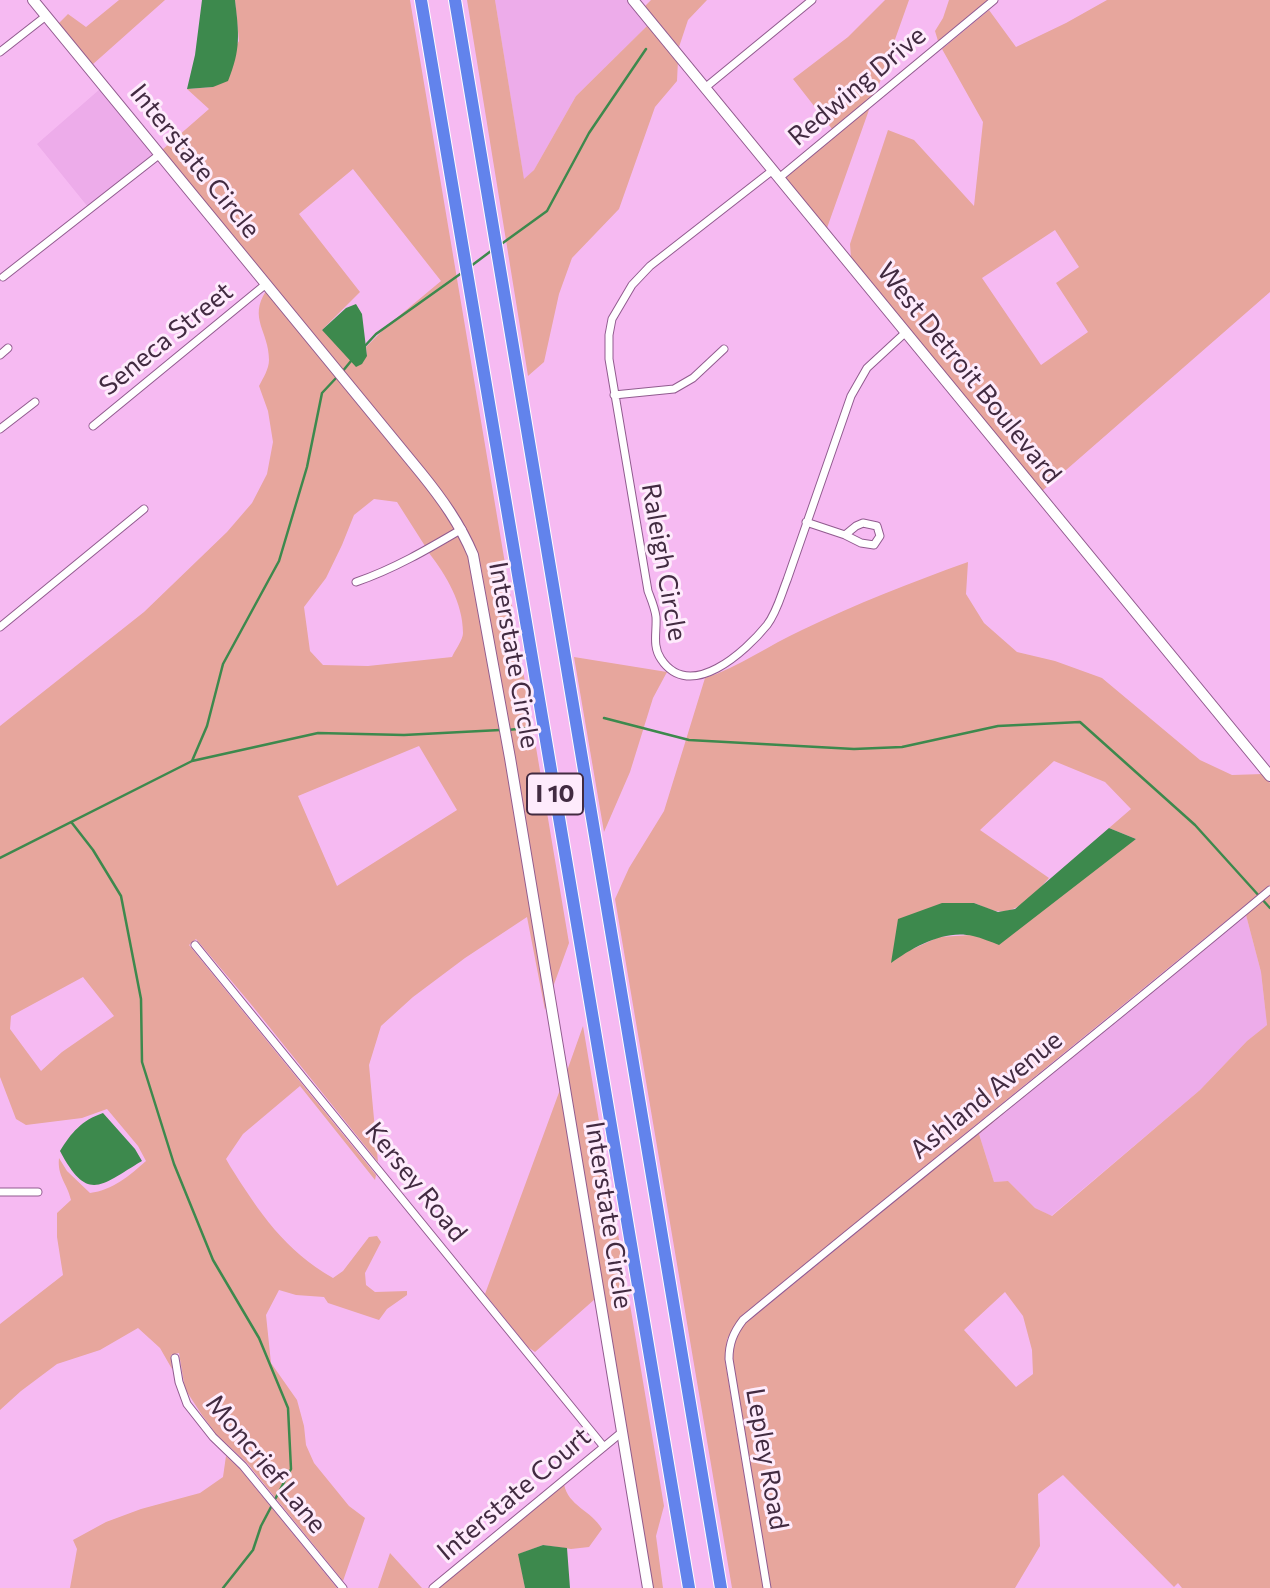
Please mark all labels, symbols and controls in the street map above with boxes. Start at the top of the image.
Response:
street label: Redwing Drive [782,20,932,152]
street label: Interstate Circle [123,78,267,244]
street label: West Detroit Boulevard [870,256,1068,490]
street label: Seneca Street [93,276,239,402]
street label: Raleigh Circle [635,481,693,643]
street label: Interstate Circle [482,559,546,751]
road number: I 10 [527,774,583,814]
street label: Ashland Avenue [904,1024,1068,1166]
street label: Kersey Road [358,1116,474,1248]
street label: Interstate Circle [579,1119,639,1311]
street label: Lepley Road [739,1386,795,1532]
street label: Moncrief Lane [199,1388,333,1540]
street label: Interstate Court [431,1421,597,1567]

